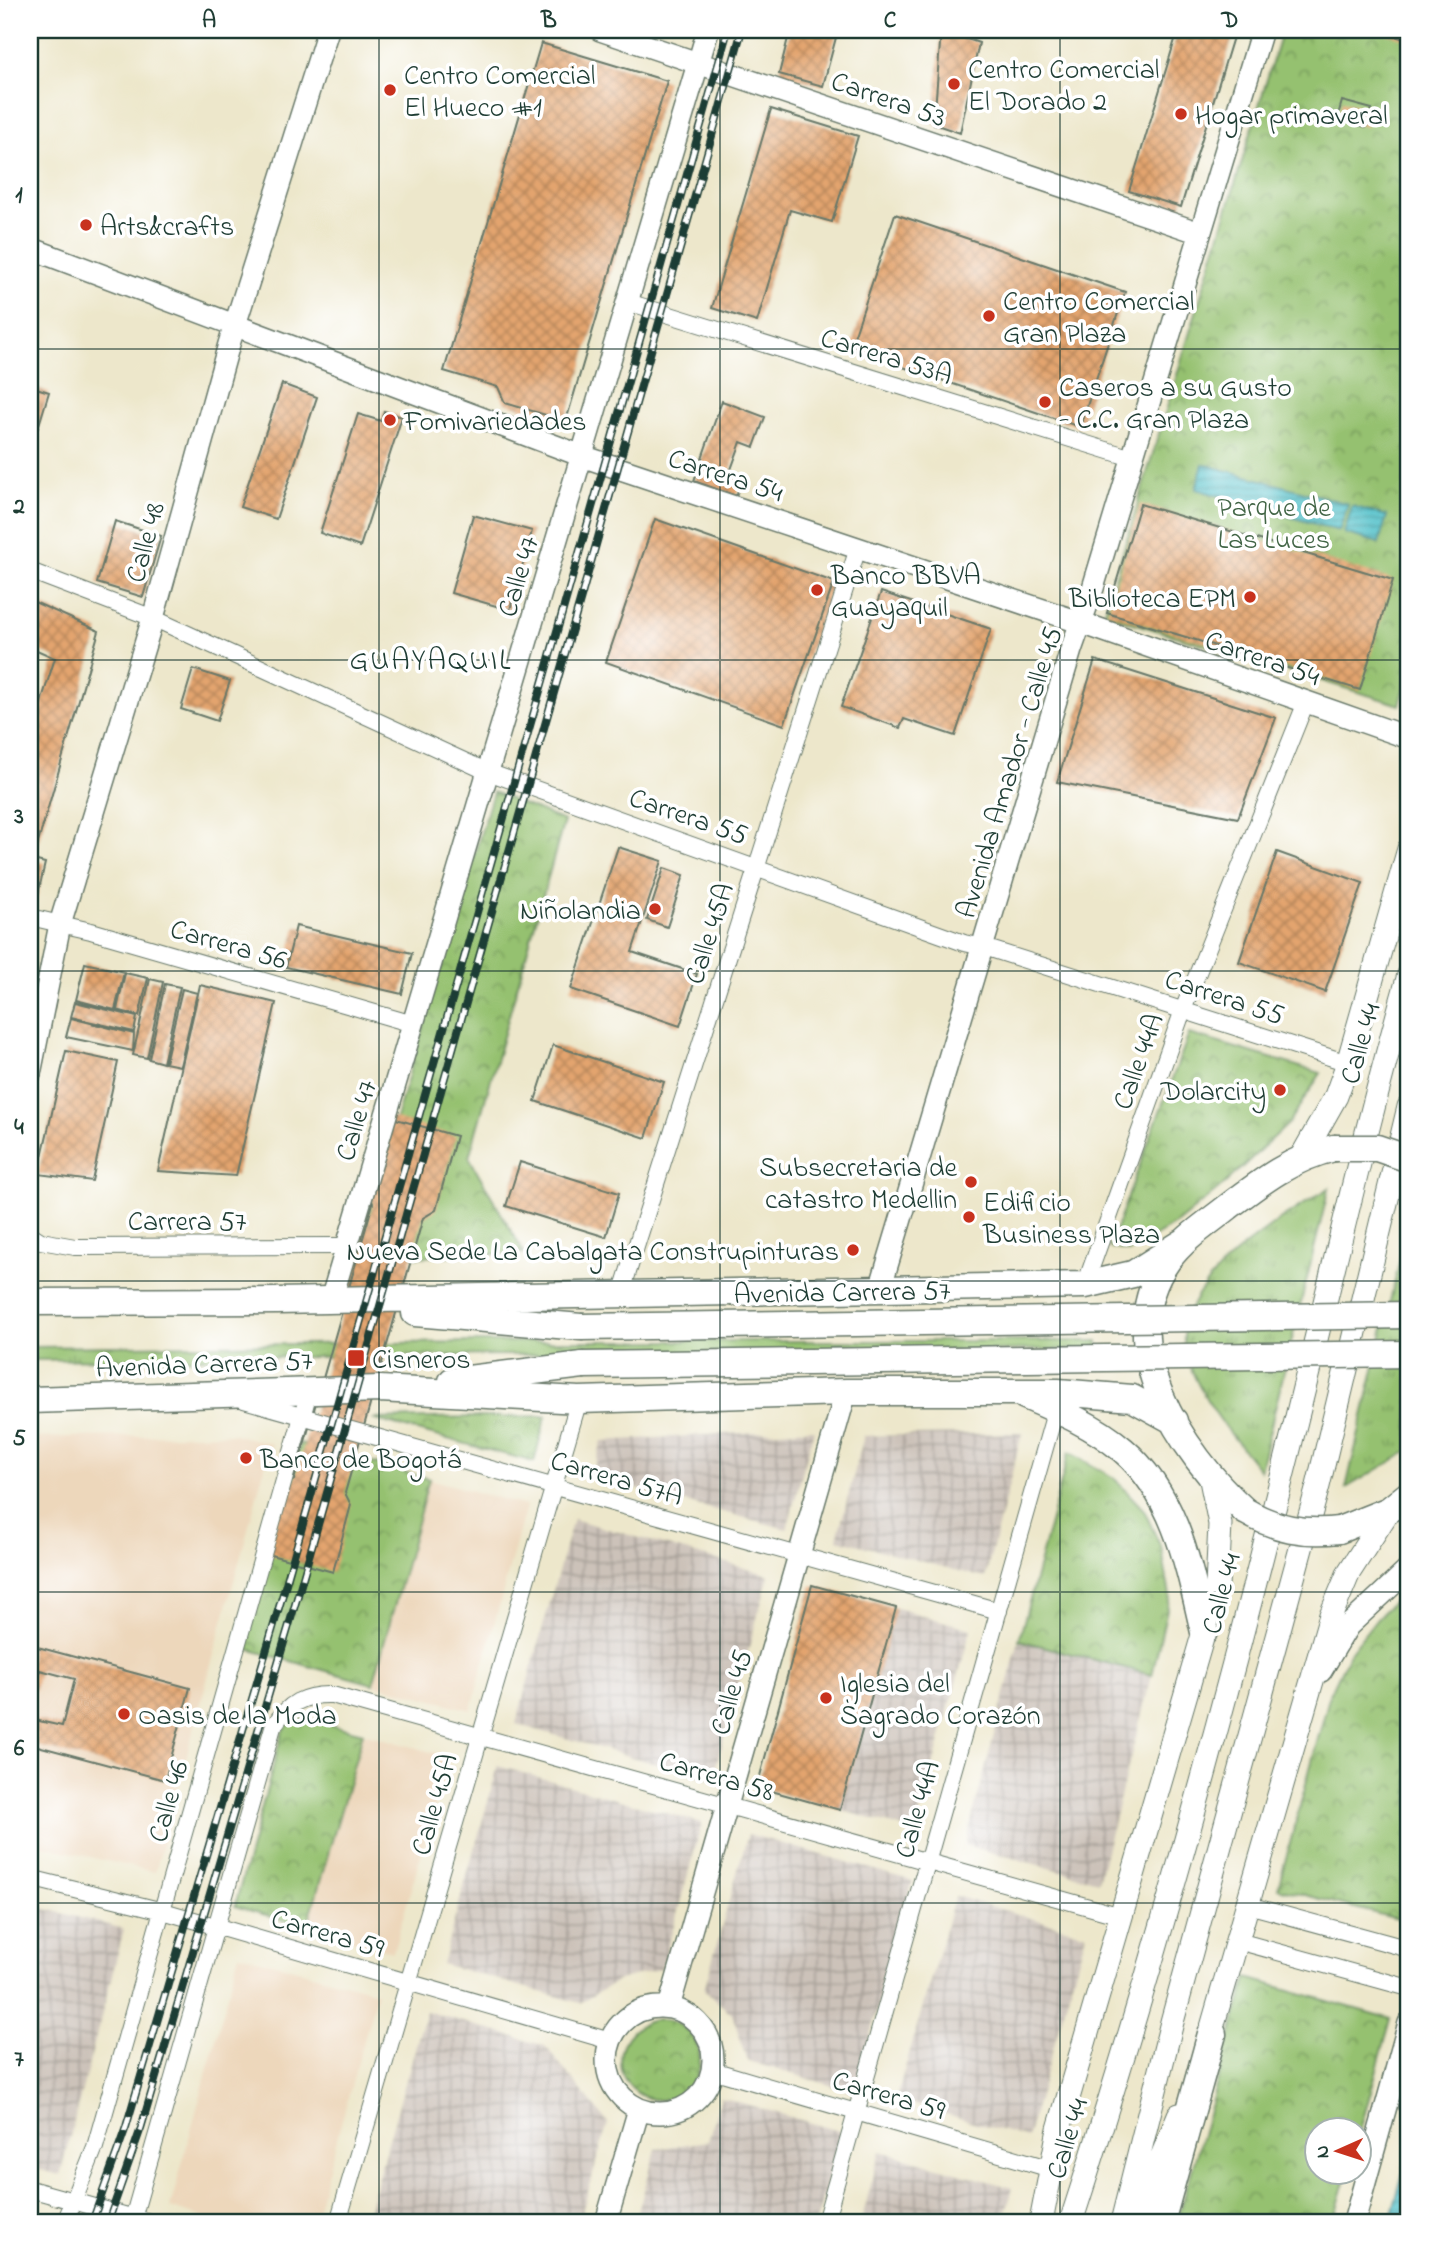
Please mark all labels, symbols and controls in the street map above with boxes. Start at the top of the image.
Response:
text: A [202,5,216,38]
text: B [540,5,557,38]
text: C [884,5,897,38]
text: D [1221,5,1238,38]
place label: Centro Comercial El Dorado 2 [968,51,1160,124]
place label: Centro Comercial El Hueco #1 [404,57,596,130]
street label: Carrera 53 [825,63,951,140]
marker: Centro Comercial El Dorado 2 [946,76,962,92]
marker: Centro Comercial El Hueco #1 [382,82,398,98]
place label: Hogar primaveral [1195,97,1388,138]
marker: Hogar primaveral [1173,106,1189,122]
text: 1 [15,180,23,213]
place label: Arts&crafts [100,208,234,249]
marker: Arts&crafts [78,217,94,233]
place label: Centro Comercial Gran Plaza [1003,283,1195,356]
marker: Centro Comercial Gran Plaza [981,308,997,324]
street label: Carrera 53A [815,319,957,398]
place label: Caseros a su Gusto - C.C. Gran Plaza [1059,369,1292,442]
marker: Caseros a su Gusto - C.C. Gran Plaza [1037,394,1053,410]
place label: Fomivariedades [403,403,587,444]
marker: Fomivariedades [382,412,398,428]
street label: Carrera 54 [662,439,788,515]
park label: Parque de Las Luces [1217,489,1331,562]
text: 2 [12,491,25,524]
street label: Calle 48 [117,498,178,588]
street label: Calle 47 [489,531,552,622]
place label: Banco BBVA Guayaquil [830,557,981,630]
place label: Biblioteca EPM [1068,580,1236,621]
marker: Banco BBVA Guayaquil [809,582,825,598]
marker: Biblioteca EPM [1242,589,1258,605]
street label: Avenida Amador - Calle 45 [947,622,1075,924]
street label: Carrera 54 [1199,622,1325,699]
district label: GUAYAQUIL [350,640,512,684]
street label: Carrera 55 [623,779,753,858]
text: 3 [13,801,24,834]
street label: Calle 45A [676,878,747,990]
place label: Niñolandia [520,892,641,933]
marker: Niñolandia [647,901,663,917]
street label: Carrera 56 [165,910,291,983]
street label: Carrera 55 [1159,961,1289,1038]
street label: Calle 44 [1331,998,1394,1089]
street label: Calle 44A [1104,1008,1177,1116]
place label: Dolarcity [1160,1073,1266,1114]
street label: Calle 47 [327,1075,390,1166]
marker: Dolarcity [1272,1082,1288,1098]
text: 4 [14,1112,24,1145]
place label: Subsecretaria de catastro Medellin [759,1149,957,1222]
marker: Subsecretaria de catastro Medellin [963,1174,979,1190]
place label: Edificio Business Plaza [982,1184,1160,1257]
street label: Carrera 57 [128,1203,247,1244]
marker: Edificio Business Plaza [961,1209,977,1225]
place label: Nueva Sede La Cabalgata Construpinturas [347,1233,839,1274]
marker: Nueva Sede La Cabalgata Construpinturas [845,1242,861,1258]
street label: Avenida Carrera 57 [733,1272,951,1317]
place label: Cisneros [372,1341,471,1382]
street label: Avenida Carrera 57 [95,1342,314,1391]
marker: Cisneros [346,1348,366,1368]
text: 5 [12,1423,26,1456]
place label: Banco de Bogotá [259,1441,461,1482]
street label: Carrera 57A [545,1442,687,1519]
marker: Banco de Bogotá [238,1450,254,1466]
street label: Calle 44 [1193,1548,1254,1639]
street label: Calle 45 [702,1645,765,1740]
place label: Iglesia del Sagrado Corazón [840,1665,1041,1738]
marker: Iglesia del Sagrado Corazón [818,1690,834,1706]
place label: Oasis de la Moda [138,1697,337,1738]
marker: Oasis de la Moda [116,1706,132,1722]
text: 6 [14,1733,25,1766]
street label: Carrera 58 [654,1742,778,1814]
street label: Calle 45A [402,1749,470,1861]
street label: Calle 46 [139,1756,202,1848]
street label: Calle 44A [886,1756,953,1864]
street label: Carrera 59 [266,1900,389,1971]
text: 7 [14,2044,24,2077]
street label: Carrera 59 [827,2062,950,2133]
street label: Calle 44 [1038,2093,1101,2184]
north arrow [1302,2116,1372,2186]
text: N [1310,2144,1337,2159]

